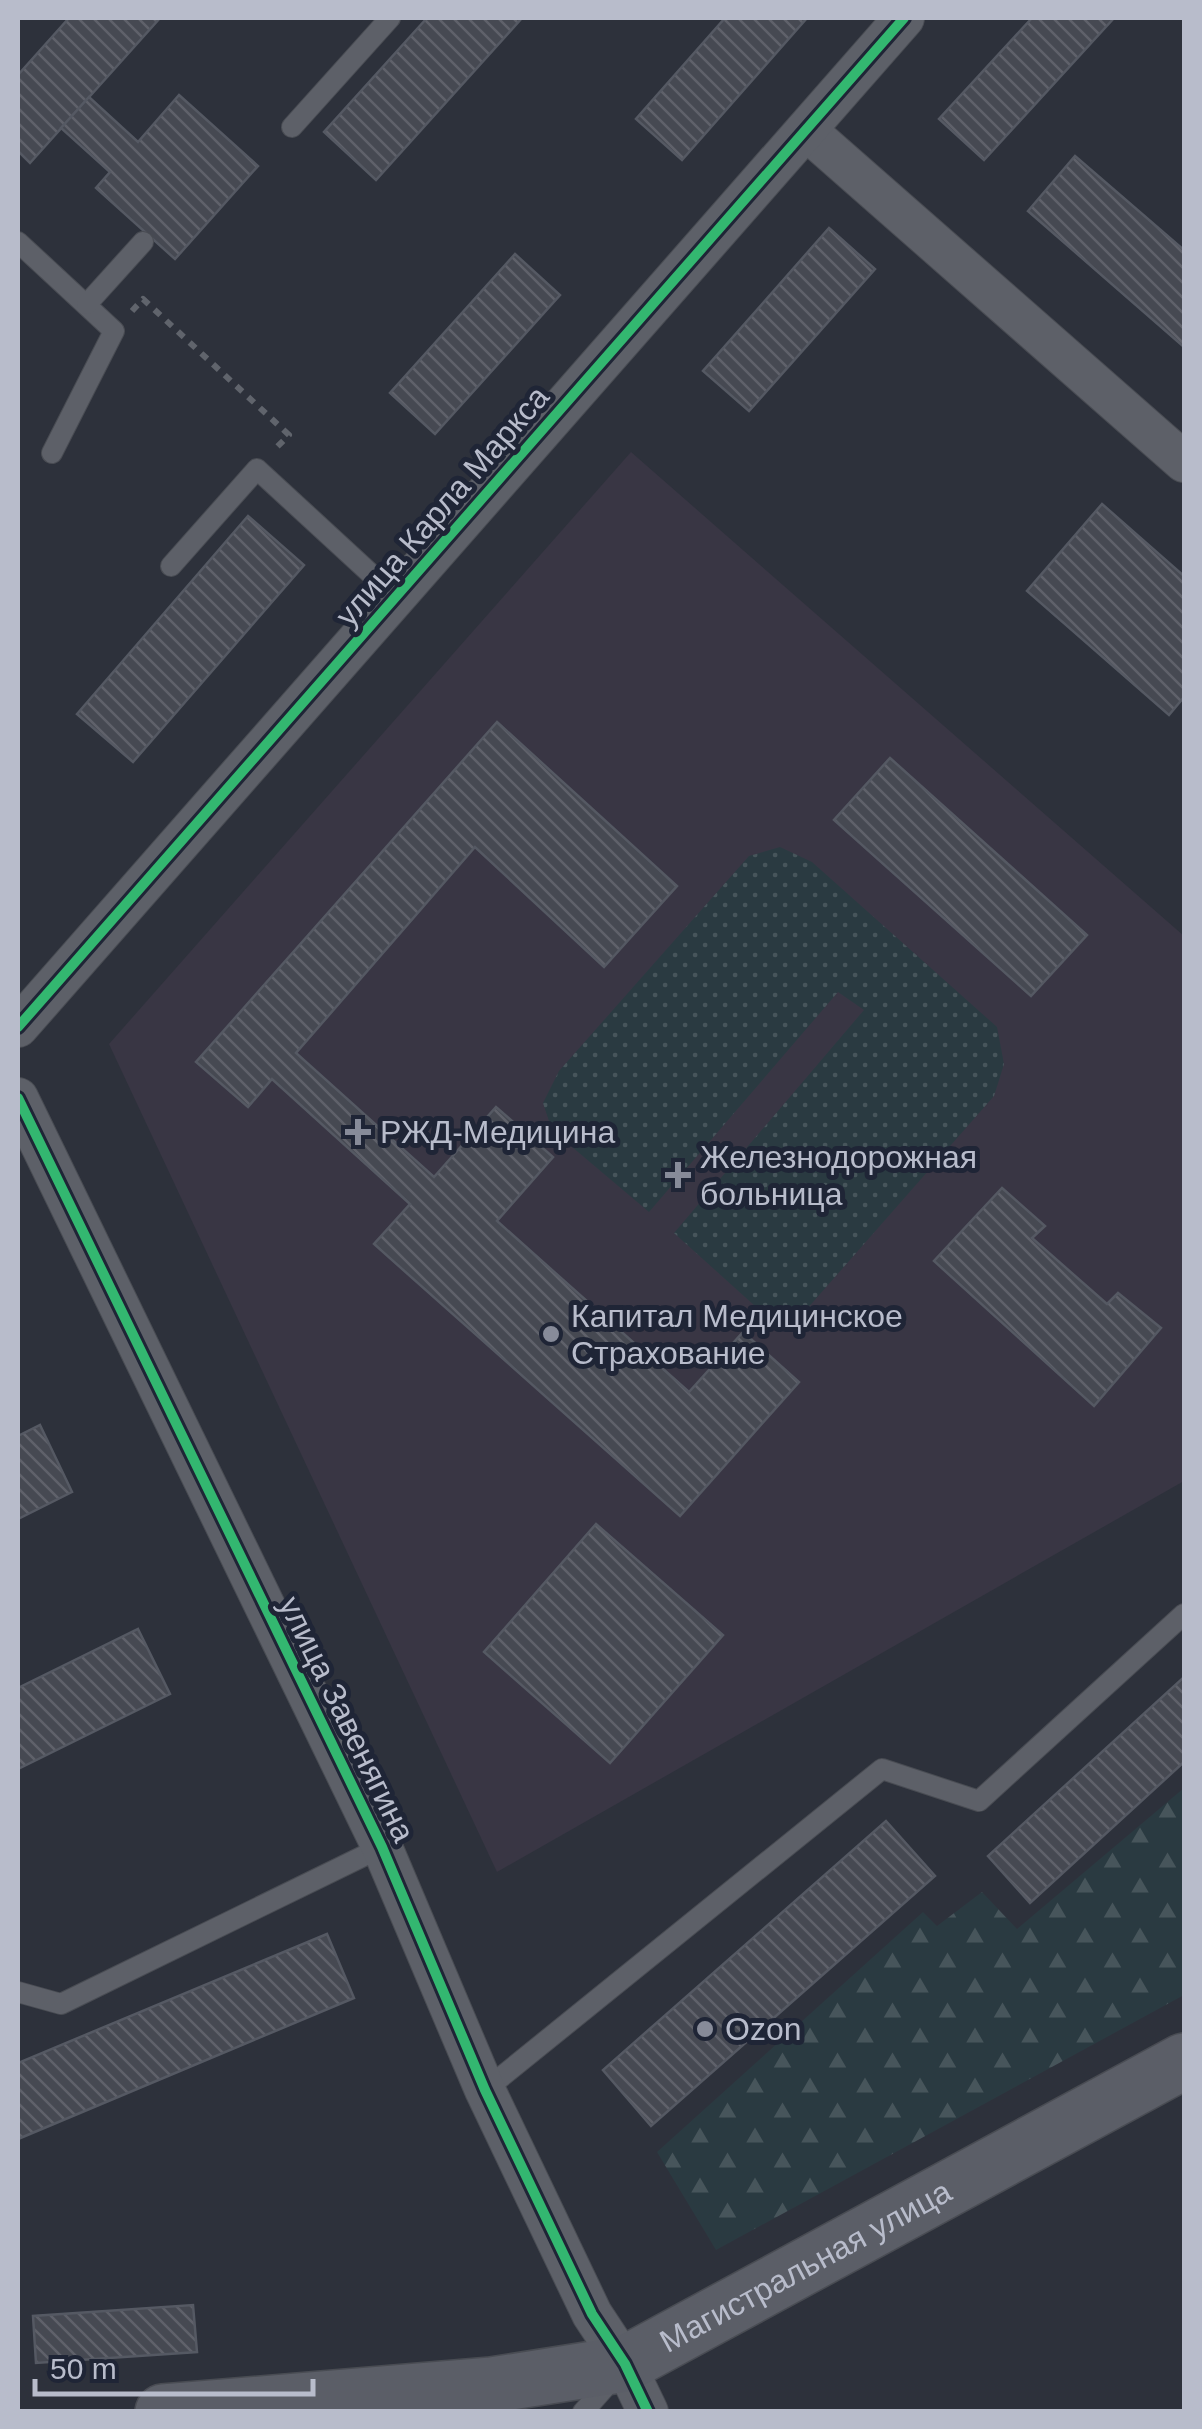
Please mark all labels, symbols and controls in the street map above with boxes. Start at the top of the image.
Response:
street label: улица Карла Маркса [328,379,556,633]
place label: РЖД-Медицина [380,1114,615,1150]
marker: РЖД-Медицина [345,1119,371,1145]
place label: Железнодорожная больница [700,1139,977,1212]
marker: Железнодорожная больница [665,1162,691,1188]
place label: Капитал Медицинское Страхование [571,1298,903,1371]
marker: Капитал Медицинское Страхование [540,1323,562,1345]
street label: улица Завенягина [272,1590,422,1848]
place label: Ozon [725,2011,801,2047]
marker: Ozon [694,2018,716,2040]
street label: Магистральная улица [654,2173,957,2360]
scale bar [35,2334,312,2396]
text: 50 m [50,2352,117,2385]

